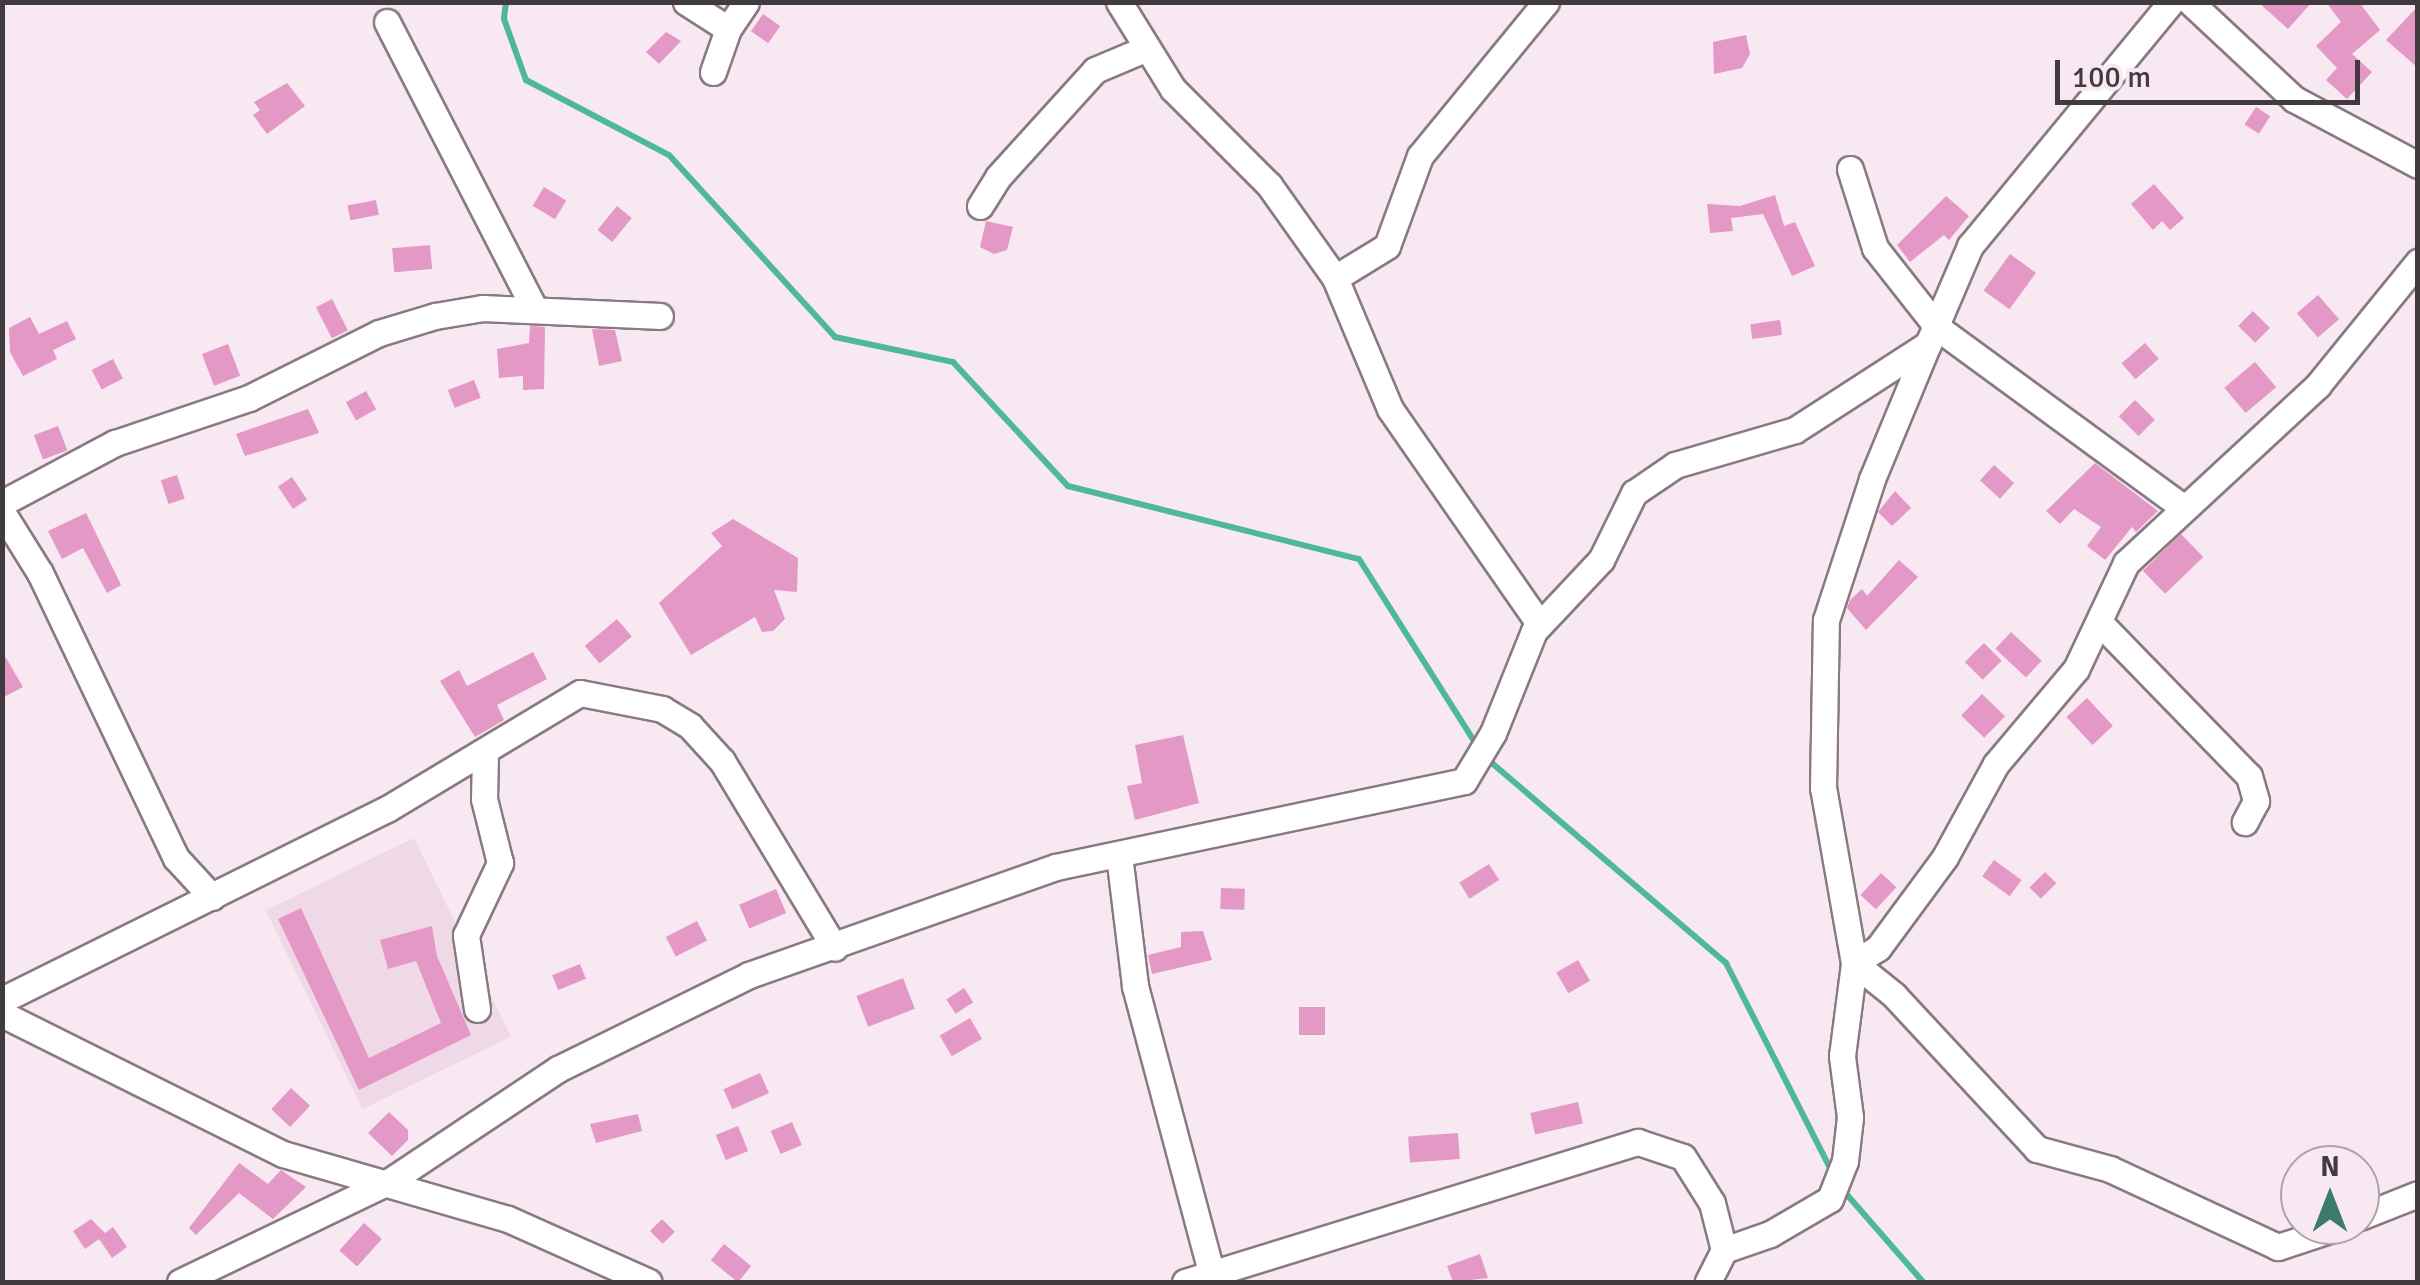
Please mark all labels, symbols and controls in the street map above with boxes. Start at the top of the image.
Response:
scale bar [2060,40,2365,102]
text: 100 m [2072,59,2151,96]
north arrow [2280,1145,2380,1245]
text: N [2320,1150,2340,1184]

